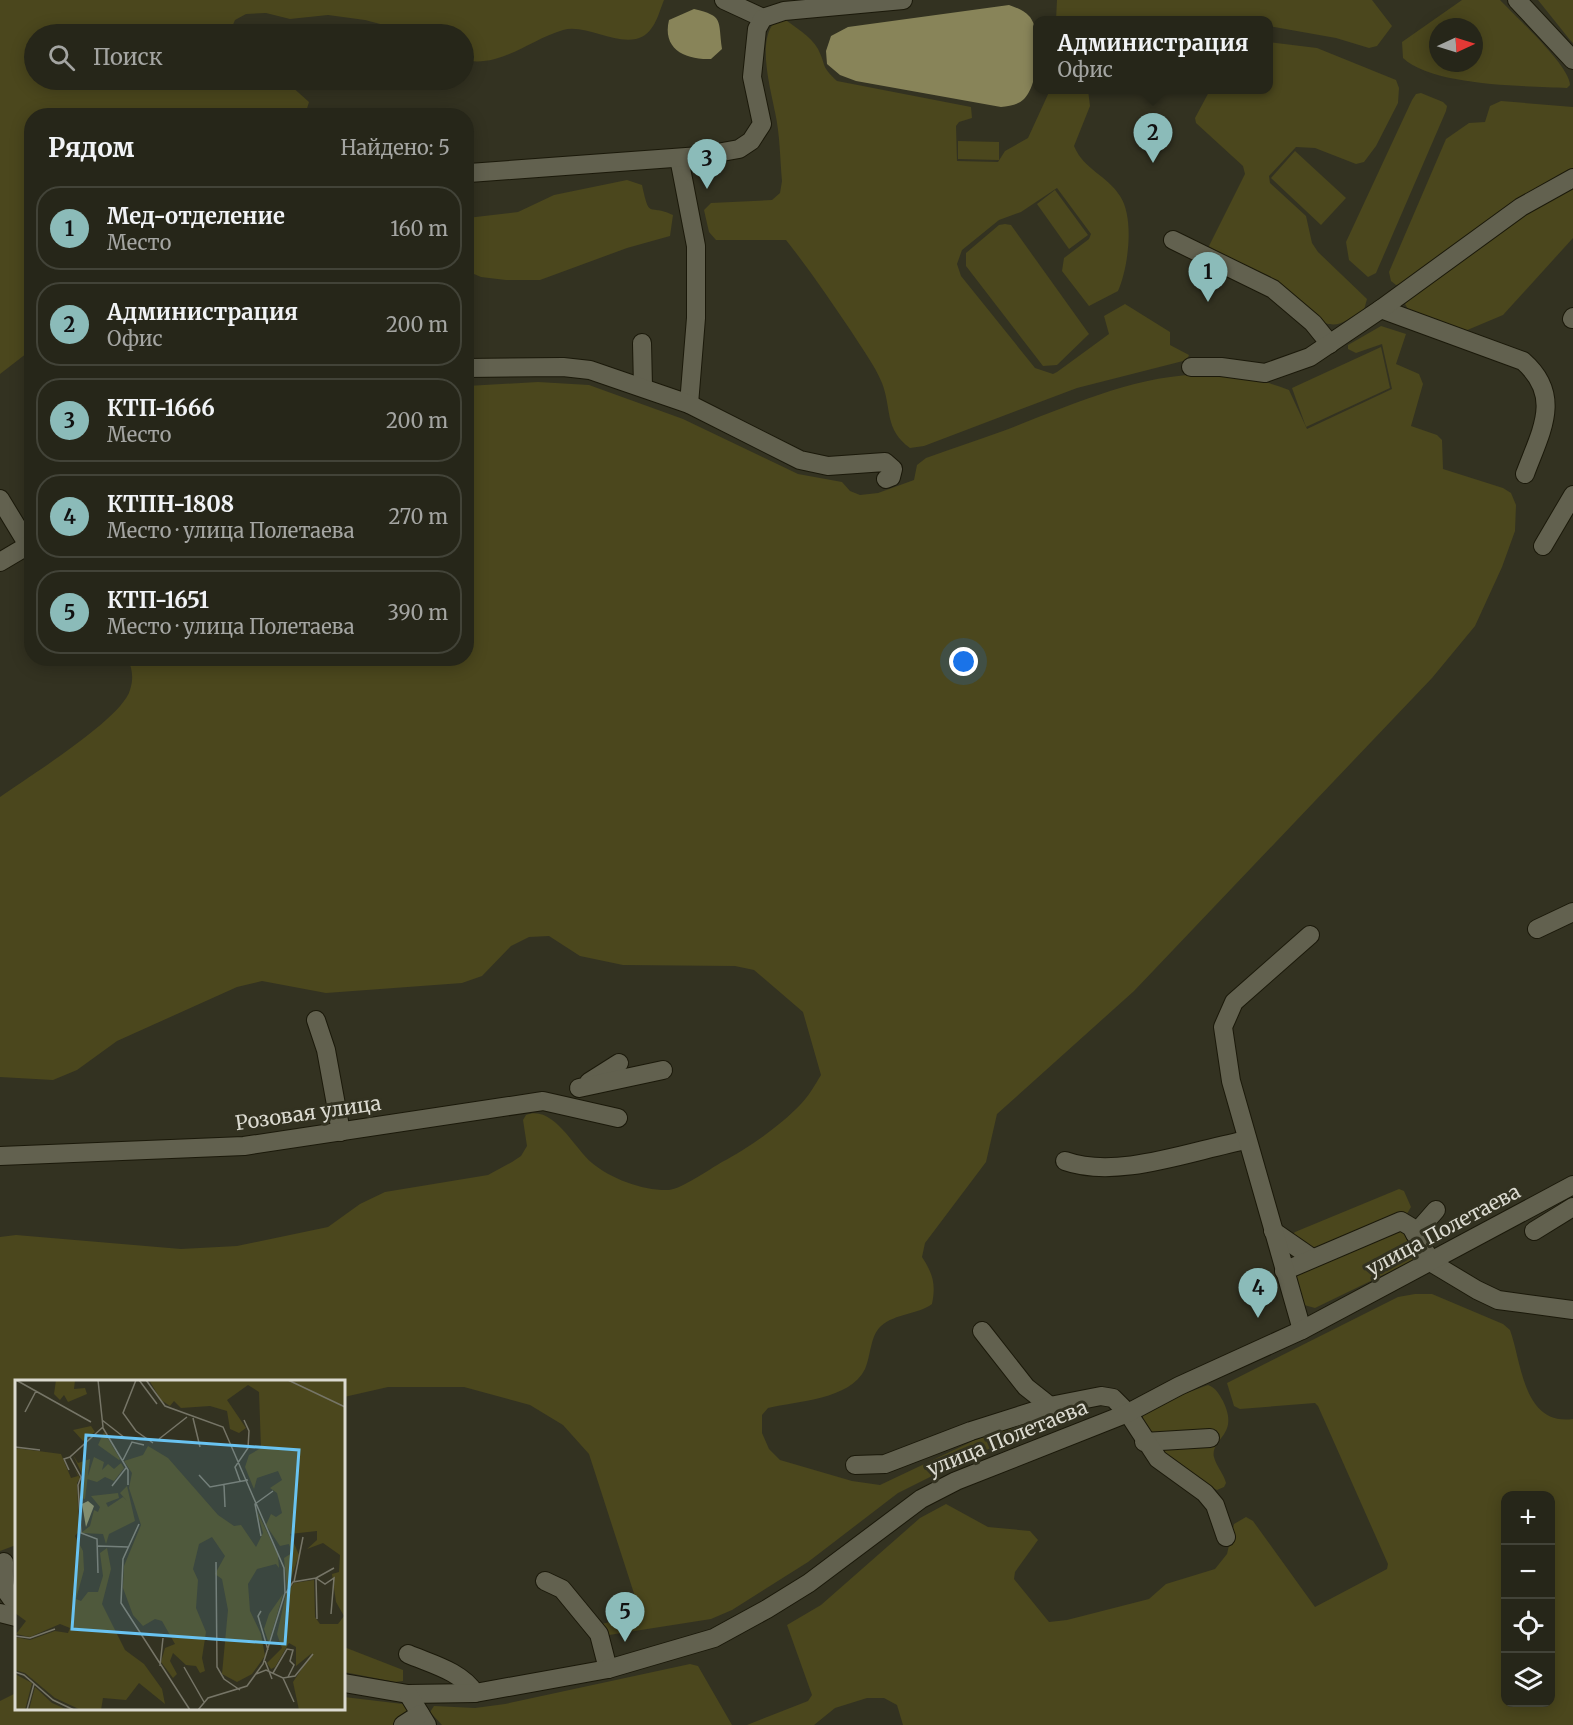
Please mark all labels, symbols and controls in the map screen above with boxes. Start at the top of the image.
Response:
popup [1033,16,1273,94]
north arrow [1429,18,1483,72]
search box [24,24,474,90]
text: Администрация [1057,29,1249,57]
icon: search [45,41,78,74]
text: Поиск [93,43,163,71]
text: Офис [1057,57,1113,82]
pin: 2 [1134,114,1172,163]
text: Рядом [48,131,134,164]
text: Найдено: 5 [341,135,450,160]
pin: 3 [688,140,726,189]
text: Мед-отделение [107,202,285,230]
text: 1 [65,216,74,241]
text: 160 m [390,216,448,241]
text: Место [107,230,171,255]
pin: 1 [1188,252,1228,302]
text: Администрация [107,298,298,326]
text: 2 [64,312,75,337]
text: 200 m [386,312,448,337]
text: Офис [107,326,163,351]
text: КТП-1666 [107,394,215,422]
text: 3 [64,408,75,433]
text: 200 m [386,408,448,433]
text: Место [107,422,171,447]
text: КТПН-1808 [107,490,234,518]
text: 4 [63,504,76,529]
text: 270 m [388,504,448,529]
text: Место · улица Полетаева [107,518,355,543]
text: КТП-1651 [107,586,209,614]
text: 5 [64,600,75,625]
text: 390 m [388,600,448,625]
text: Место · улица Полетаева [107,614,355,639]
your location [949,647,978,676]
street label: Розовая улица [233,1090,383,1135]
street label: улица Полетаева [1361,1178,1525,1281]
pin: 4 [1238,1268,1278,1318]
inset map [15,1380,345,1710]
street label: улица Полетаева [923,1394,1091,1481]
map controls [1501,1491,1555,1707]
button: + [1501,1491,1555,1545]
button: − [1501,1545,1555,1599]
pin: 5 [606,1592,644,1642]
button: locate [1501,1599,1555,1653]
button: layers [1501,1653,1555,1707]

